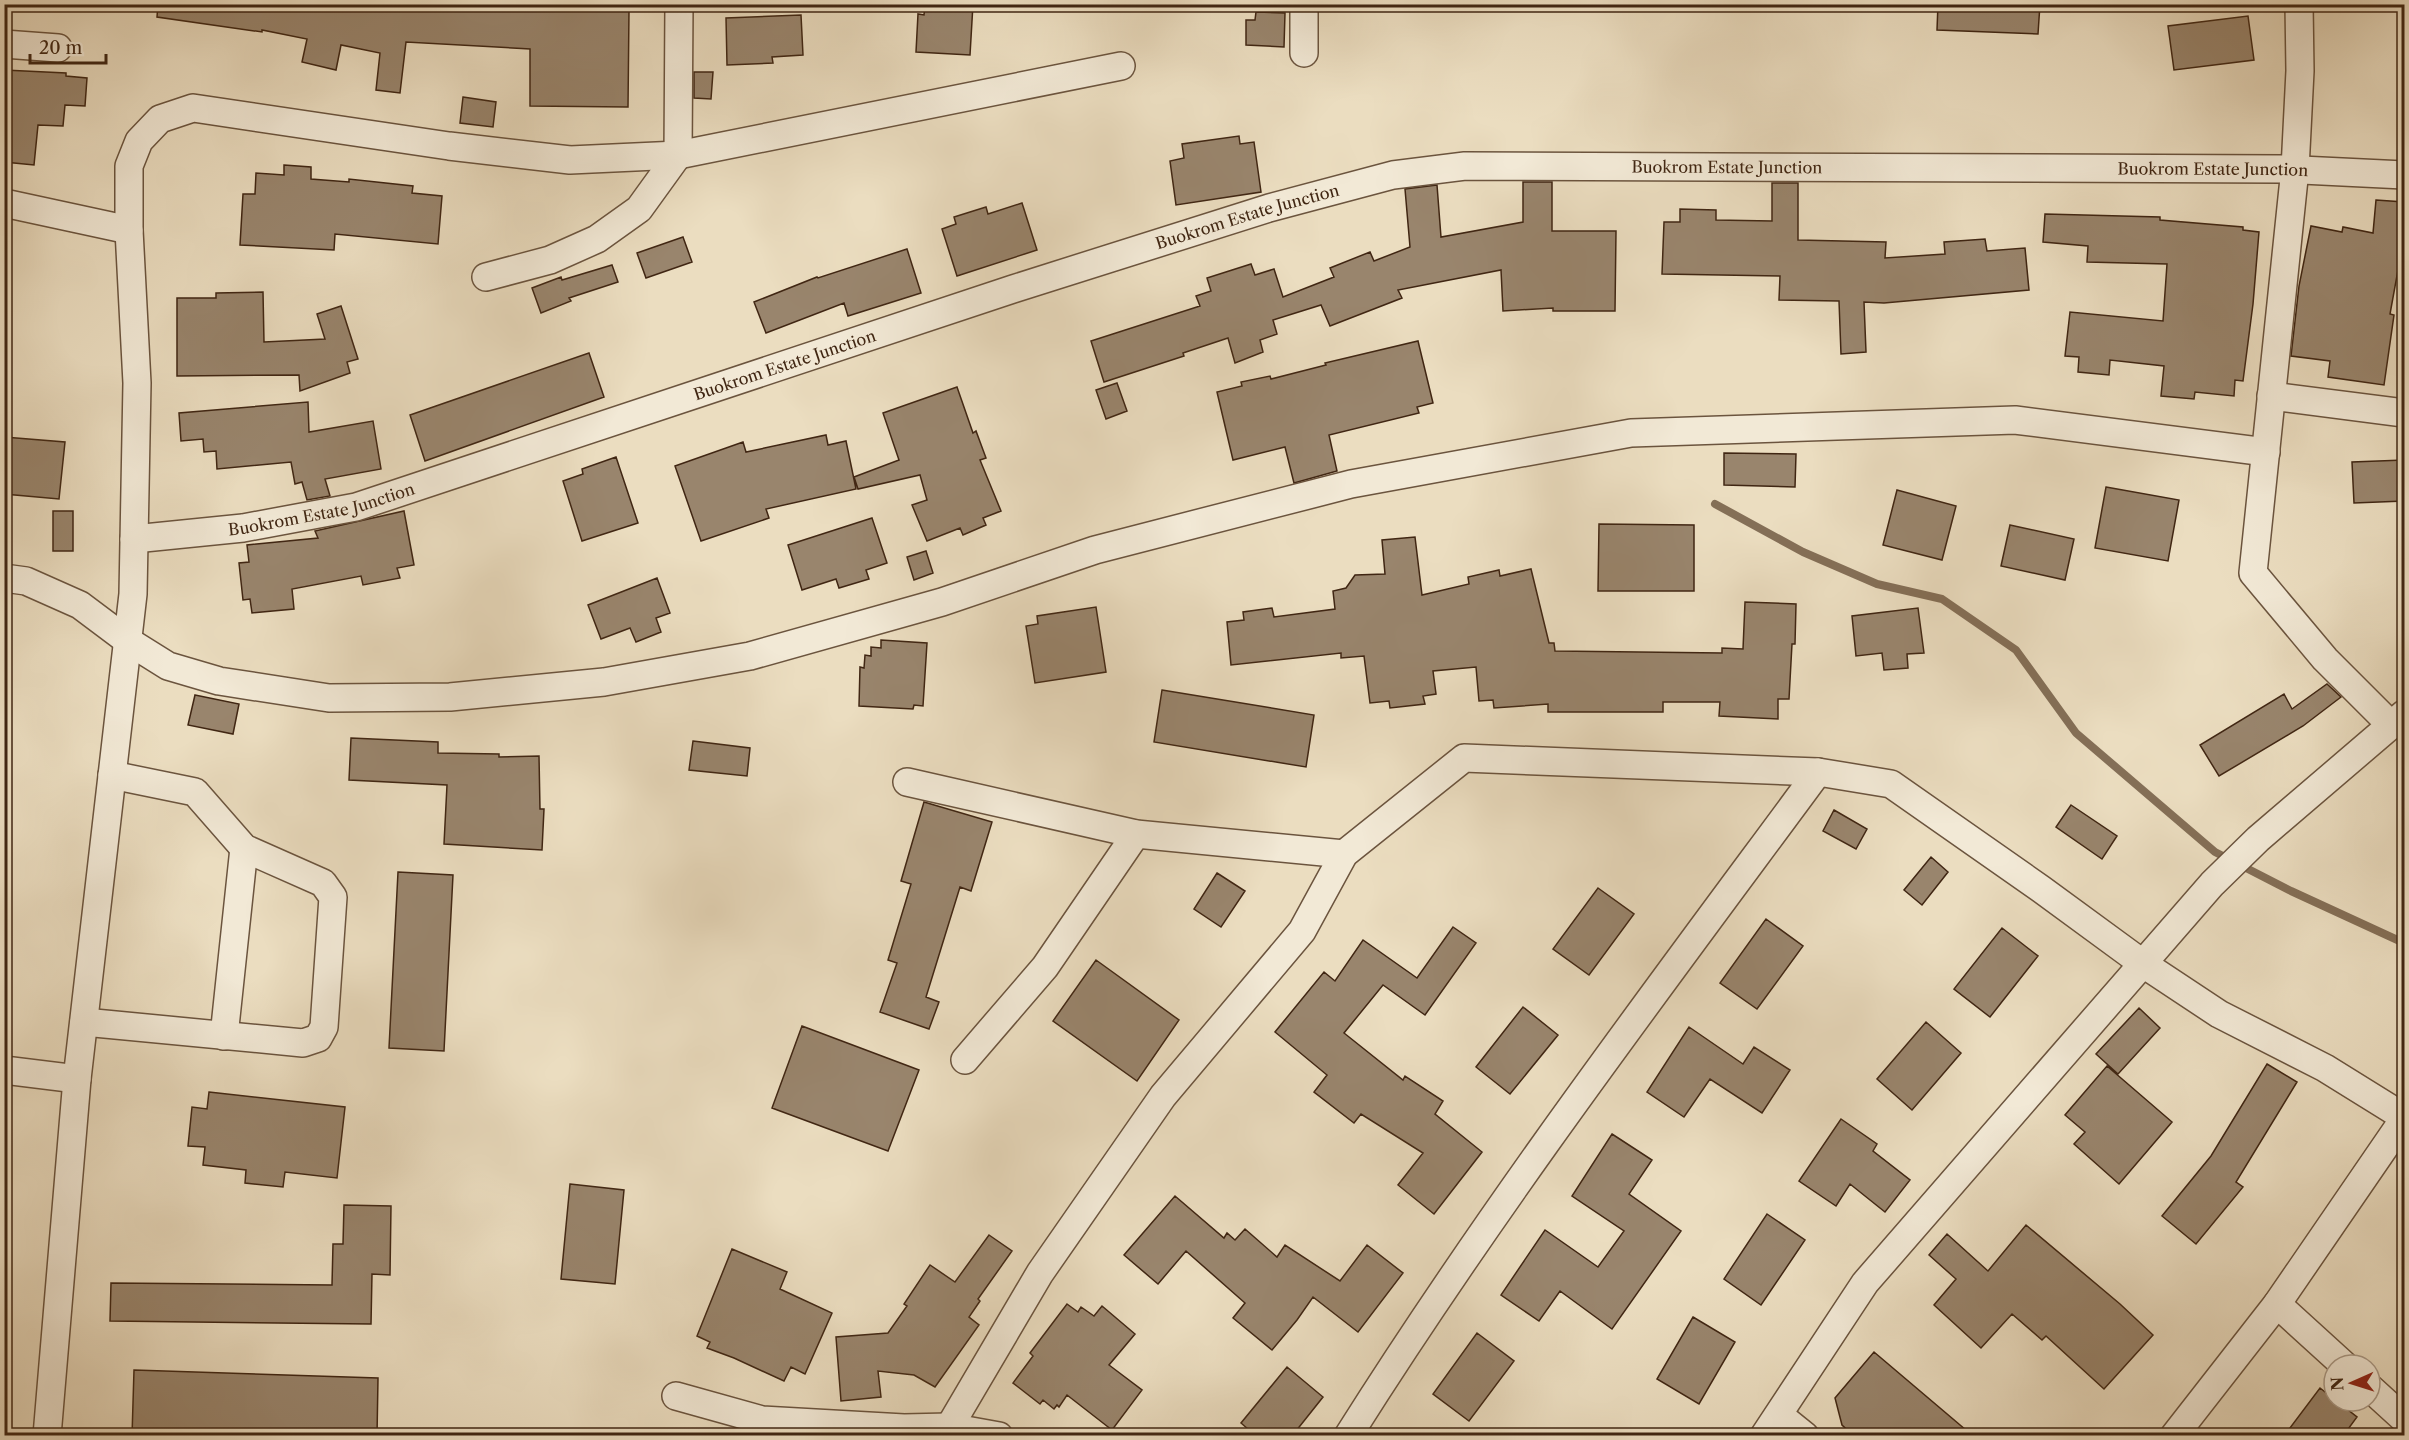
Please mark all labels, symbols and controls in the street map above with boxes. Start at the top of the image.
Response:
scale bar [30,27,106,65]
text: 20 m [39,37,83,59]
street label: Buokrom Estate Junction [1631,157,1822,177]
street label: Buokrom Estate Junction [2117,158,2309,180]
street label: Buokrom Estate Junction [1153,180,1341,253]
street label: Buokrom Estate Junction [691,325,878,404]
street label: Buokrom Estate Junction [227,478,417,539]
north arrow [2322,1353,2382,1413]
text: N [2327,1376,2347,1391]

